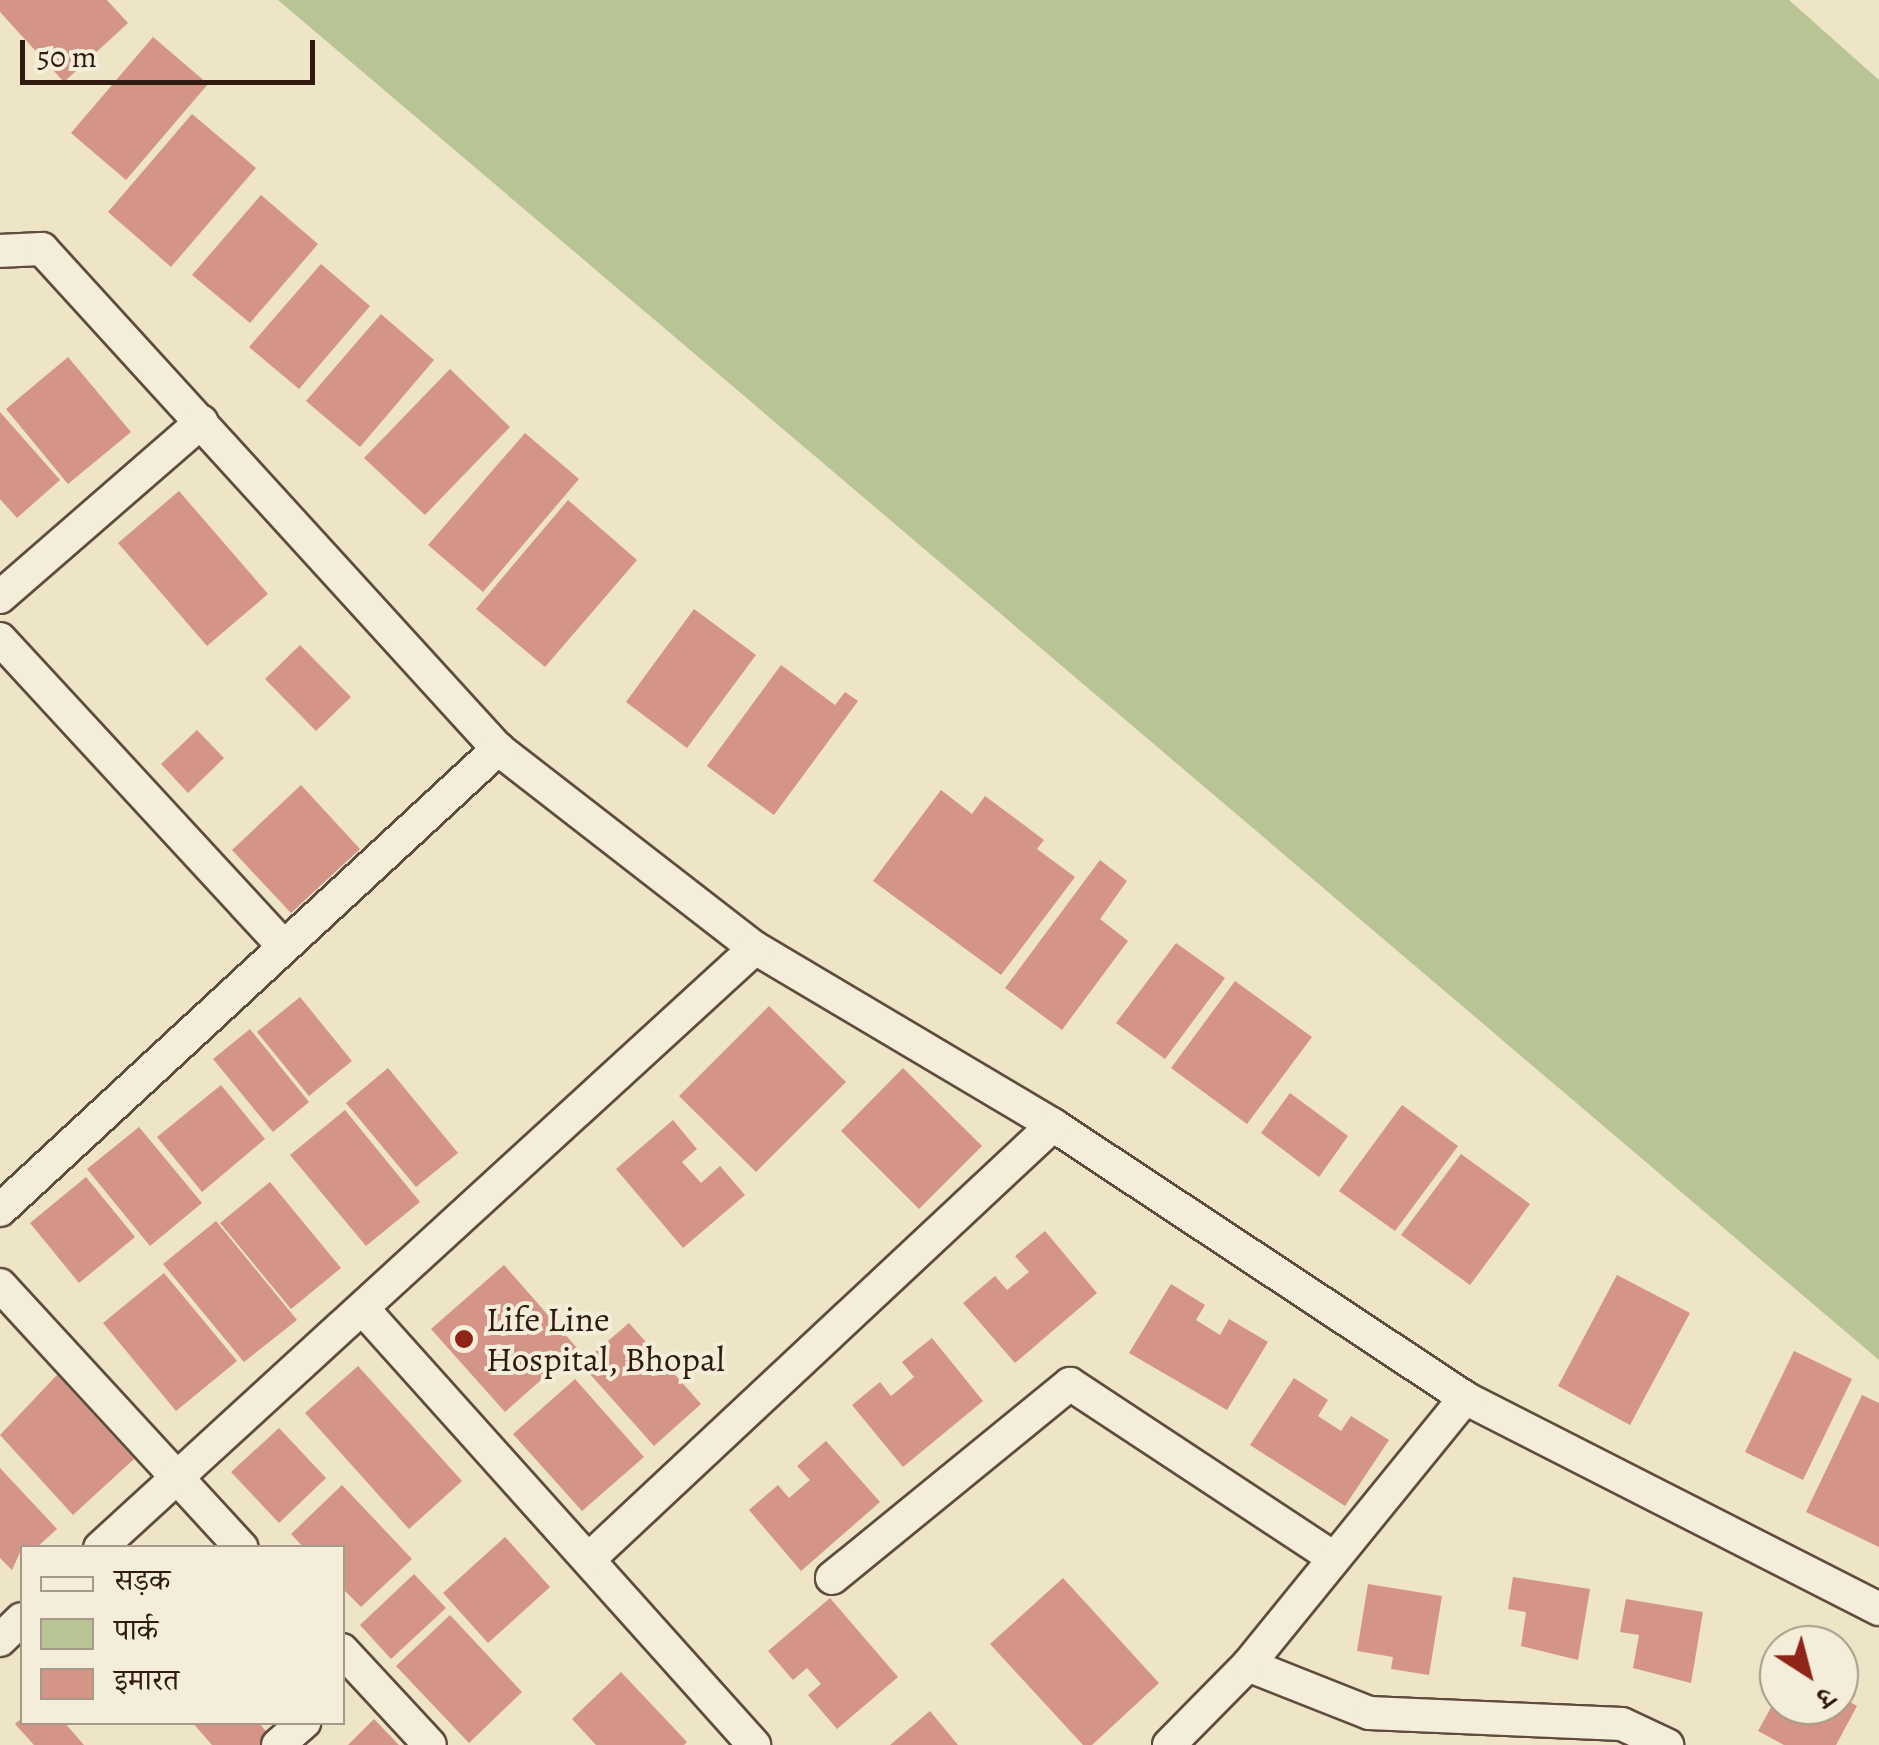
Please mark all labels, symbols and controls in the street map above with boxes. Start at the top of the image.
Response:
scale bar [25,20,320,82]
text: 50 m [37,37,97,77]
place label: Life Line Hospital, Bhopal [486,1298,726,1380]
marker: Life Line Hospital, Bhopal [451,1326,477,1352]
legend [20,1545,345,1725]
text: सड़क [114,1560,170,1600]
text: पार्क [114,1610,158,1650]
north arrow [1759,1625,1859,1725]
text: इमारत [114,1660,179,1700]
text: उ [1809,1678,1842,1717]

